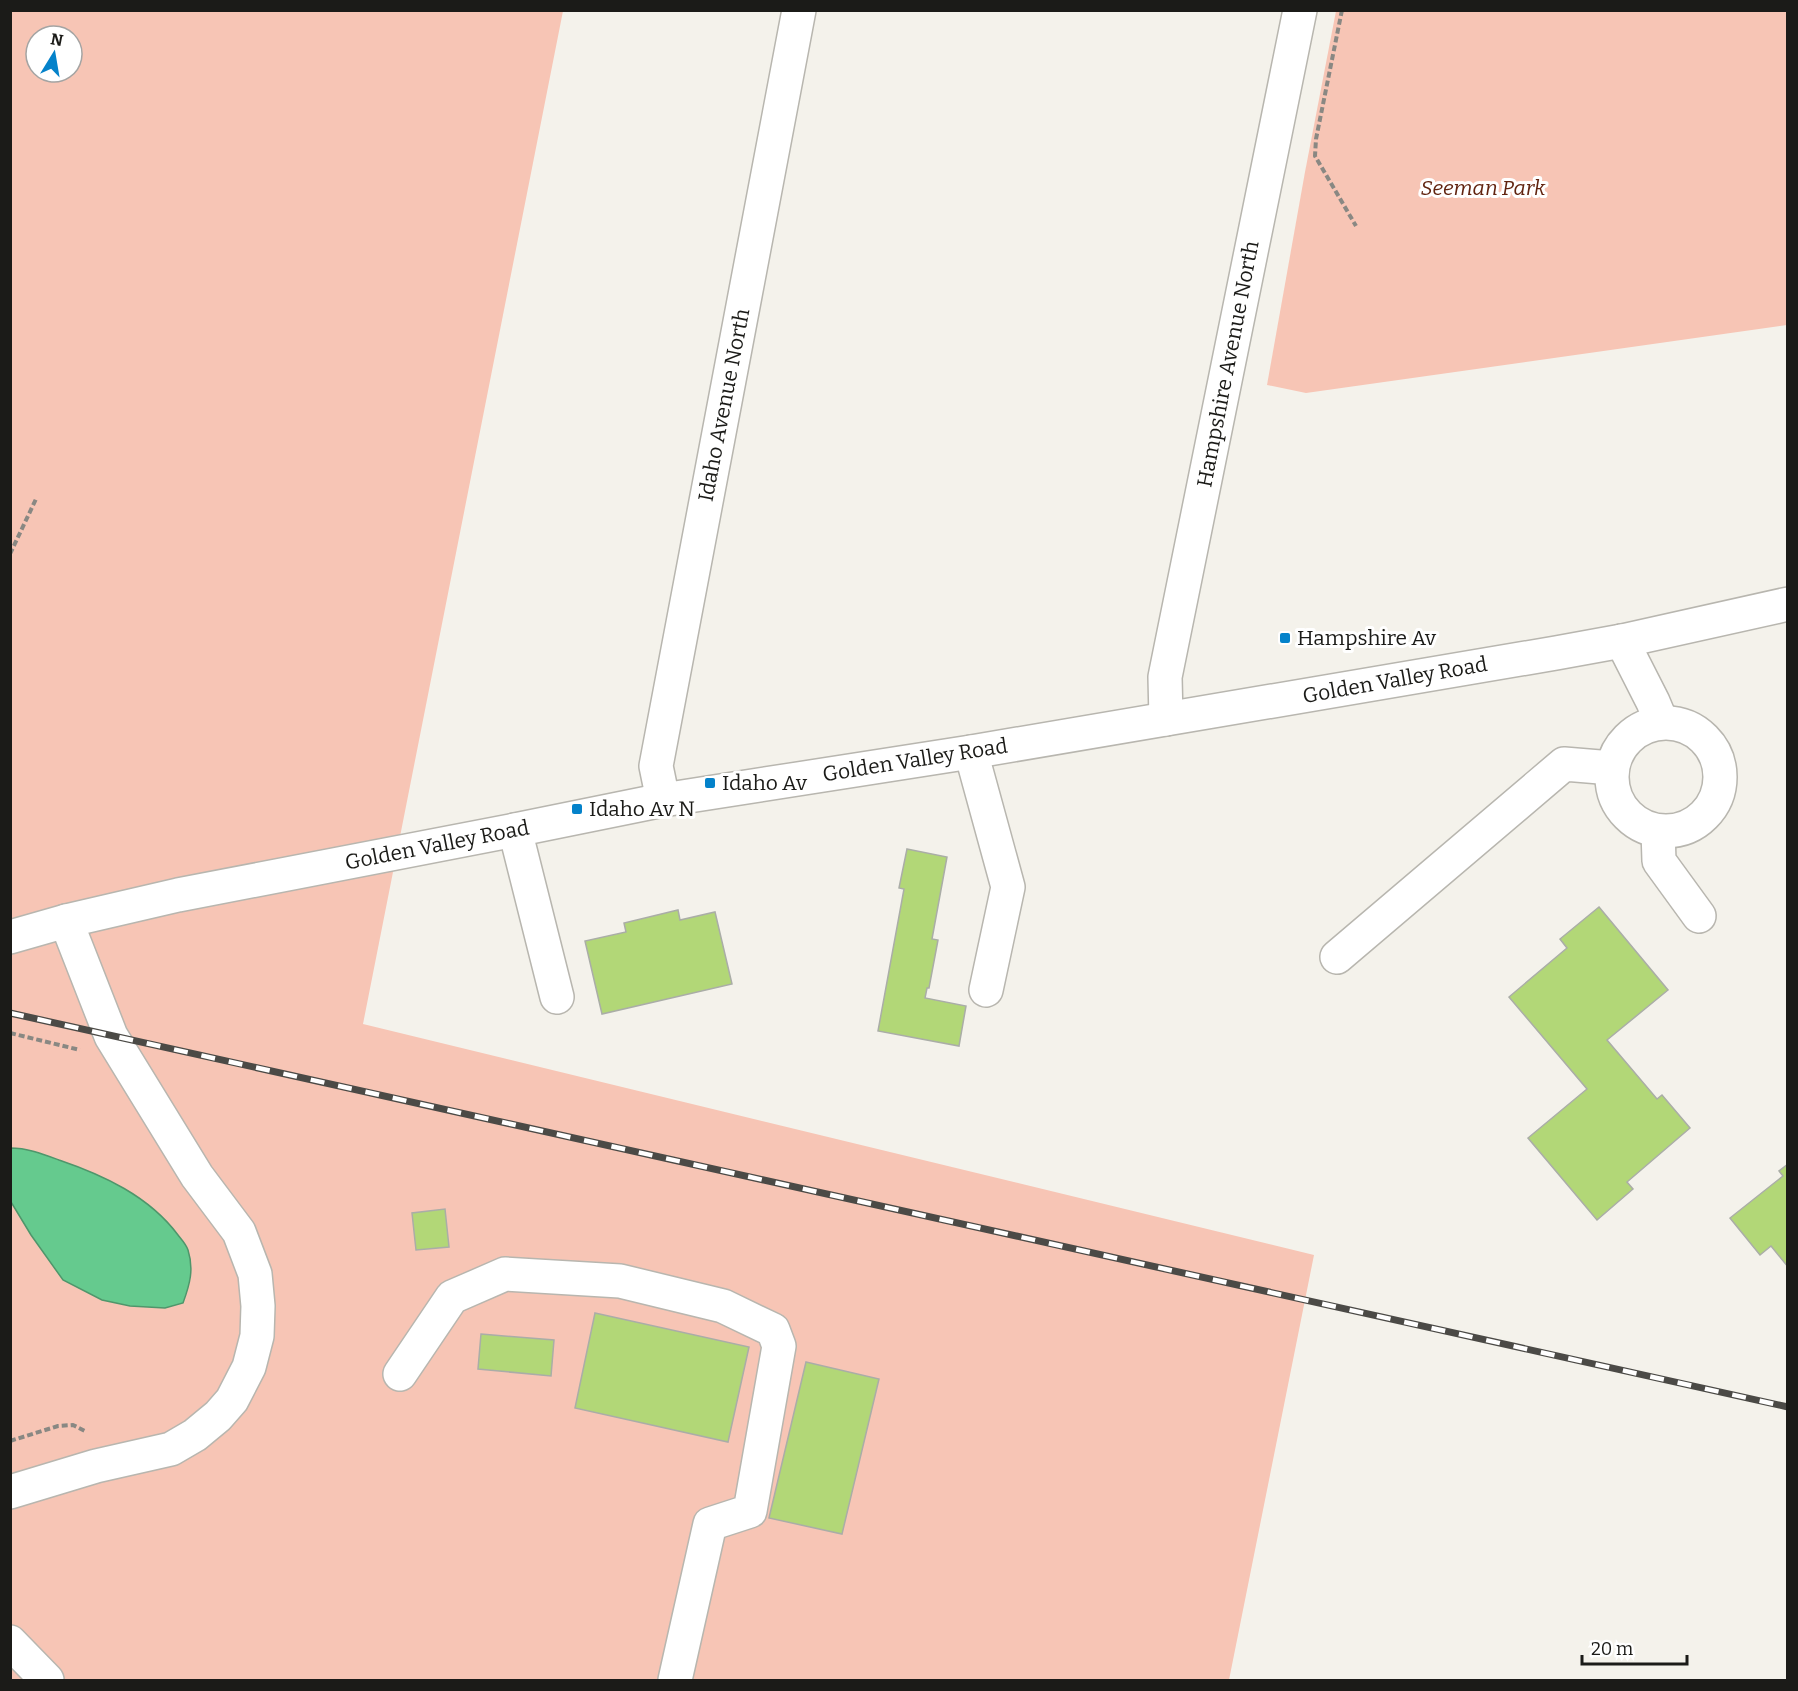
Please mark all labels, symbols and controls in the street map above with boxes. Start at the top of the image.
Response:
north arrow [24,24,84,84]
text: N [49,29,65,50]
park label: Seeman Park [1421,175,1546,201]
street label: Hampshire Avenue North [1191,239,1265,489]
street label: Idaho Avenue North [693,306,755,504]
place label: Hampshire Av [1297,625,1437,651]
marker: Hampshire Av [1278,631,1292,645]
street label: Golden Valley Road [1301,651,1489,709]
street label: Golden Valley Road [821,733,1009,787]
place label: Idaho Av [722,770,808,796]
marker: Idaho Av [703,776,717,790]
place label: Idaho Av N [589,796,695,822]
marker: Idaho Av N [570,802,584,816]
street label: Golden Valley Road [343,814,531,876]
scale bar [1582,1628,1687,1666]
text: 20 m [1591,1638,1633,1660]

